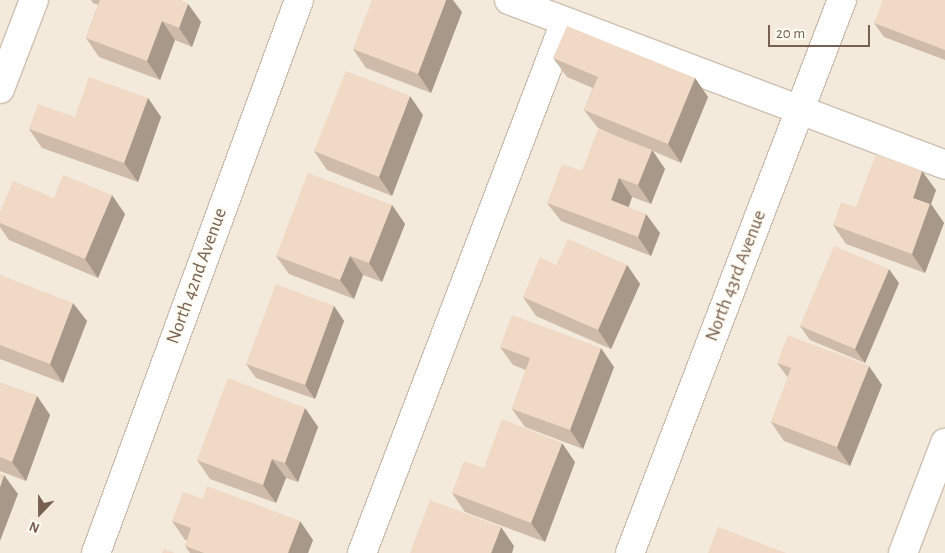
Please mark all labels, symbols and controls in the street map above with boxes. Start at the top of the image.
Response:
scale bar [770,15,872,47]
text: 20 m [776,26,805,41]
street label: North 42nd Avenue [162,205,232,347]
street label: North 43rd Avenue [701,207,771,345]
north arrow [15,488,65,538]
text: N [27,519,42,535]

